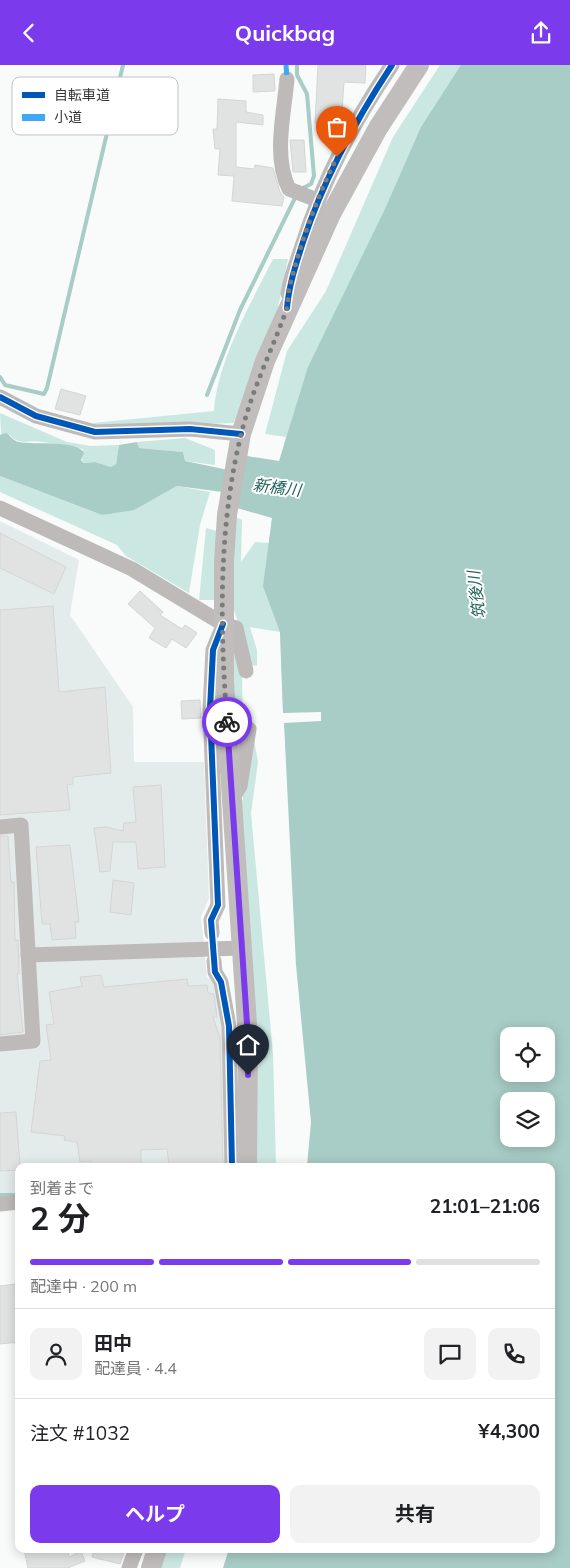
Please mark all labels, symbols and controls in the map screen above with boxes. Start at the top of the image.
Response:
icon: back [15,19,43,47]
text: Quickbag [235,19,335,47]
icon: share [527,19,555,47]
legend [12,77,178,135]
text: 自転車道 [54,86,110,104]
pin [316,106,358,157]
text: 小道 [54,108,82,126]
icon: bag [323,113,351,141]
water label: 新橋川 [252,474,304,500]
water label: 筑後川 [463,568,489,620]
courier [202,697,252,747]
icon: bike [213,708,241,736]
pin [227,1024,269,1075]
map controls [500,1027,555,1147]
button: locate [500,1027,555,1082]
icon: home [234,1031,262,1059]
button: layers [500,1092,555,1147]
text: 到着まで [30,1178,94,1198]
text: 21:01–21:06 [430,1194,540,1218]
text: 2 分 [30,1198,90,1238]
text: 配達中 · 200 m [30,1276,137,1296]
button: person [30,1328,82,1380]
button: chat [424,1328,476,1380]
button: phone [488,1328,540,1380]
text: 田中 [94,1331,132,1355]
text: 配達員 · 4.4 [94,1358,177,1378]
text: ¥4,300 [478,1419,540,1443]
text: 注文 #1032 [30,1421,130,1445]
button: ヘルプ [30,1485,280,1543]
button: 共有 [290,1485,540,1543]

